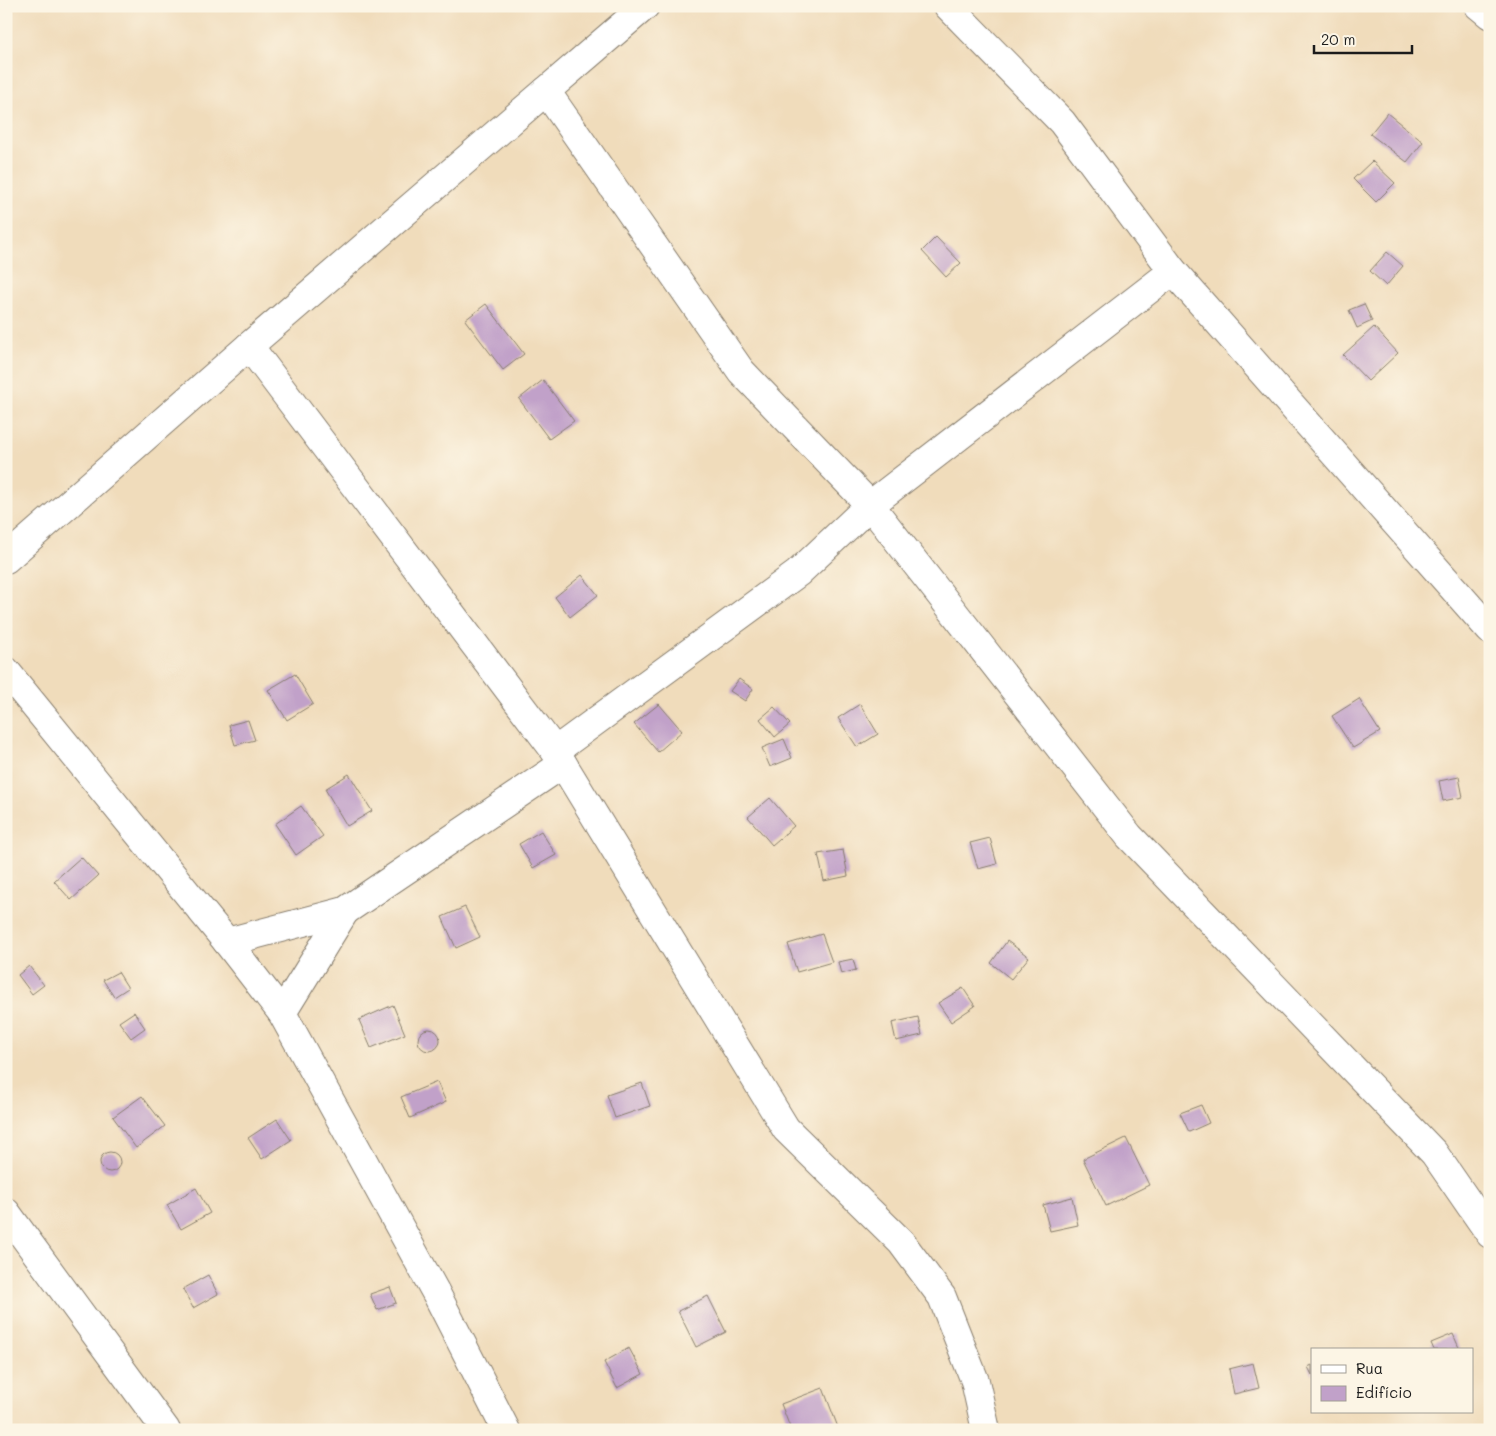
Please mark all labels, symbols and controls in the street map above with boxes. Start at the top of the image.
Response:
scale bar [1314,22,1411,54]
text: 20 m [1321,29,1355,49]
legend [1311,1348,1474,1414]
text: Rua [1356,1358,1383,1378]
text: Edifício [1356,1382,1412,1402]

